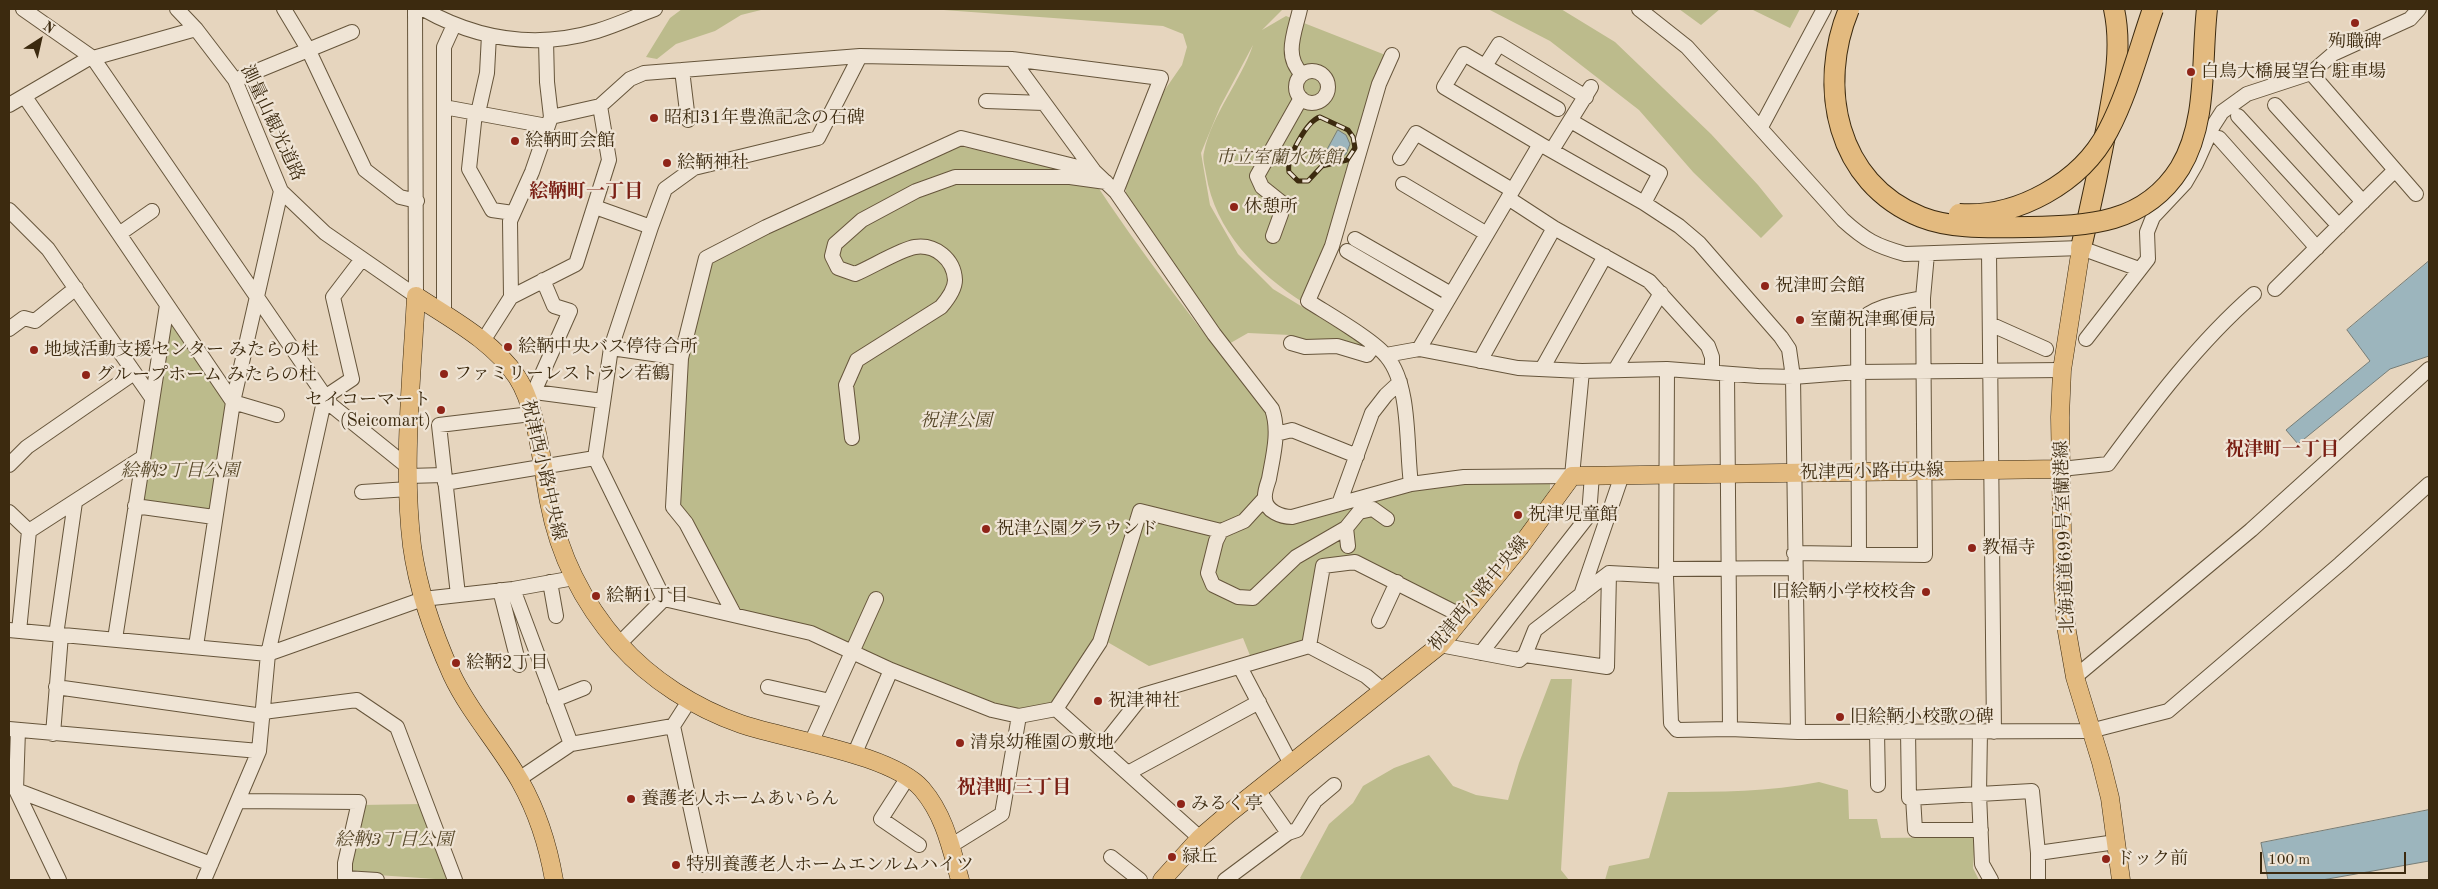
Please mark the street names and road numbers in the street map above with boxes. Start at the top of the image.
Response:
street label: 測量山観光道路 [236,61,308,185]
street label: 祝津西小路中央線 [516,397,570,543]
street label: 北海道道699号室蘭港線 [2051,440,2079,634]
street label: 祝津西小路中央線 [1800,460,1944,484]
street label: 祝津西小路中央線 [1424,532,1534,656]

